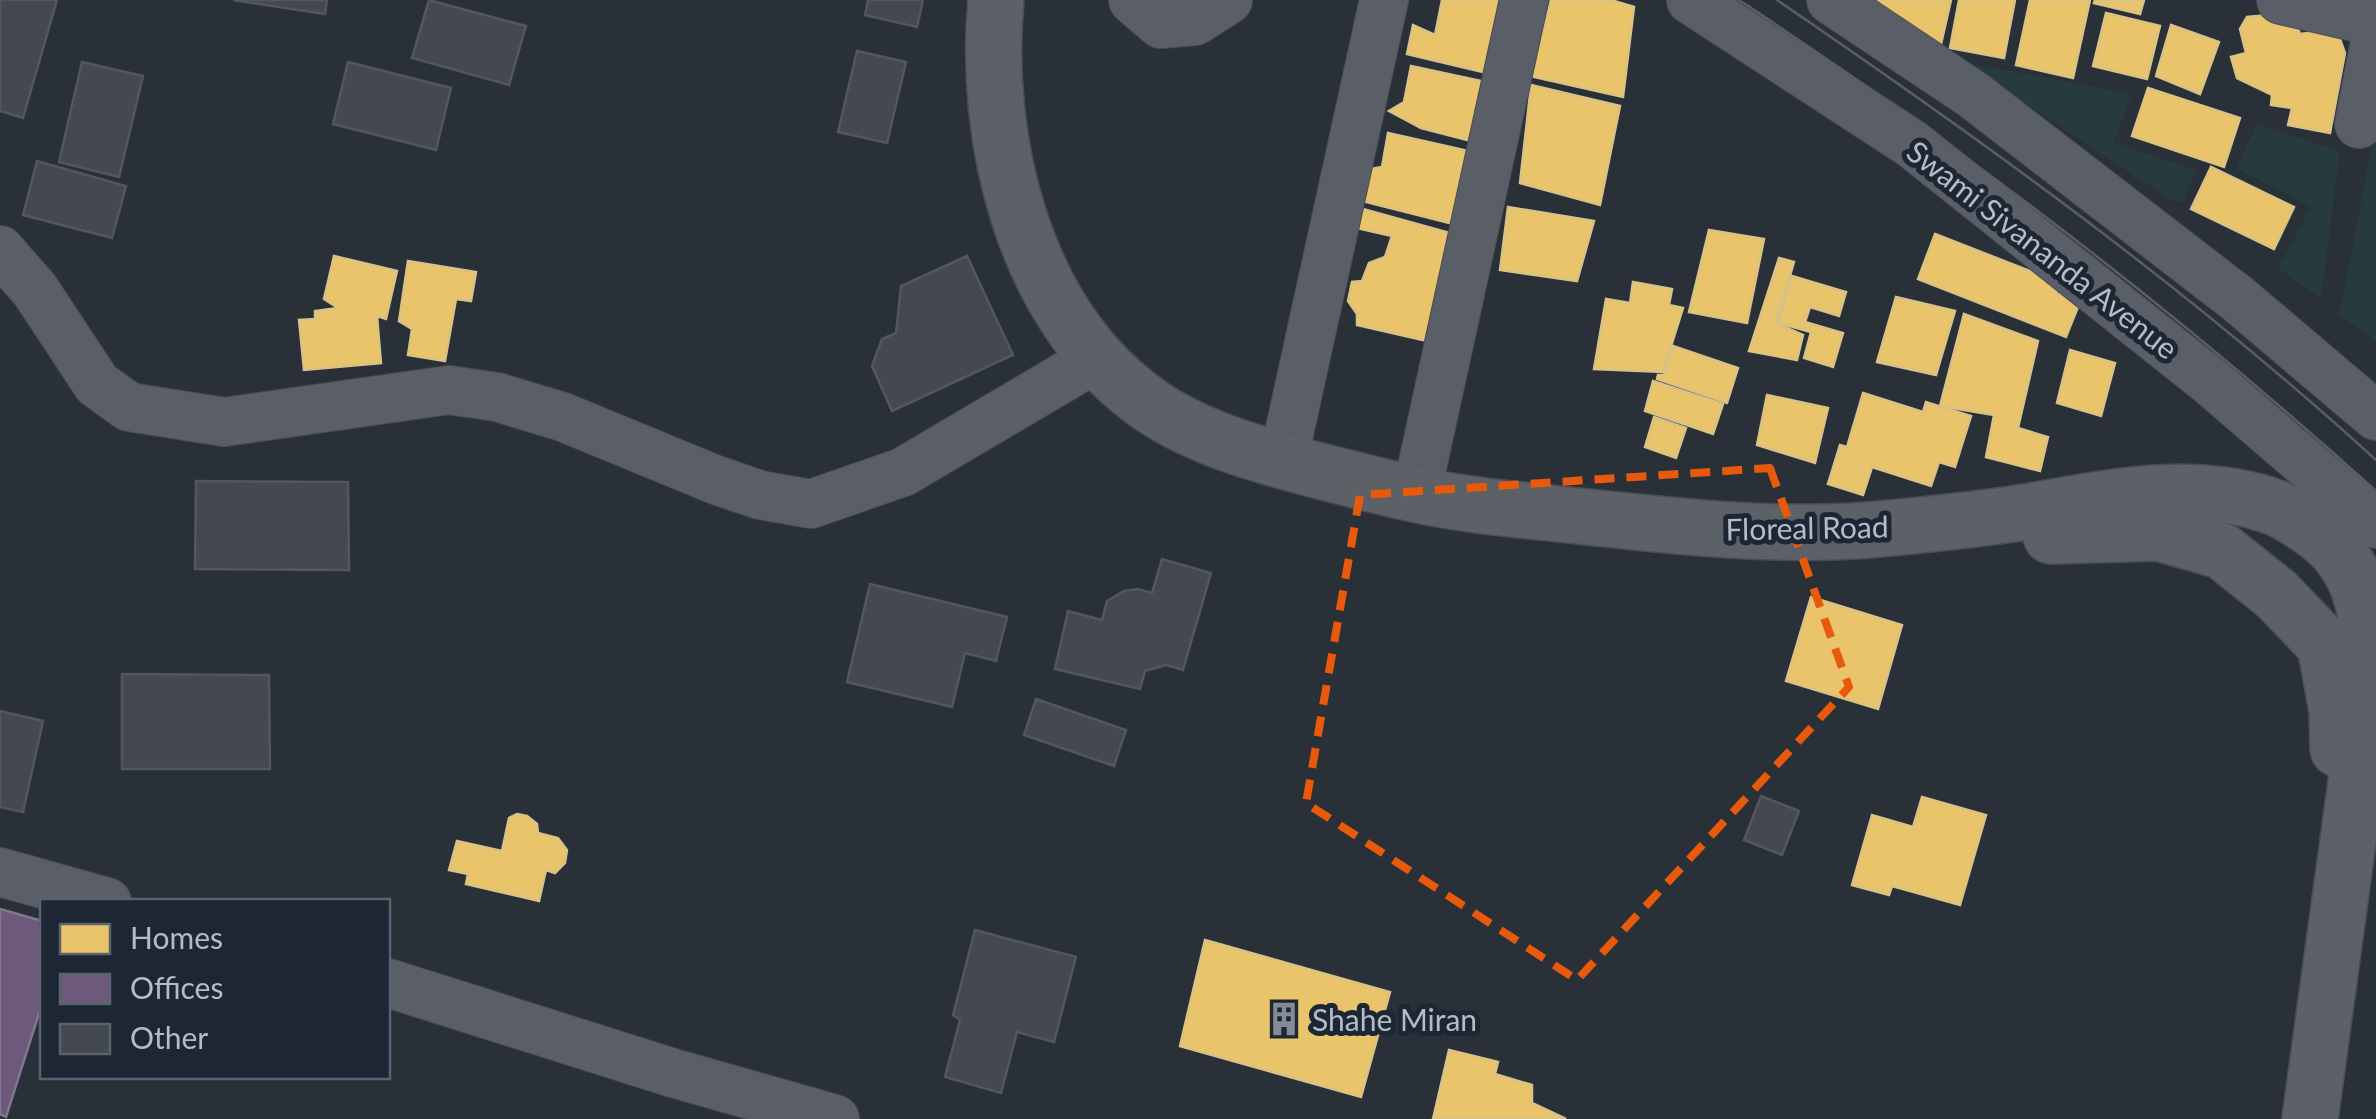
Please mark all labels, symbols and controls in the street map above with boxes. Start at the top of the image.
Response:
street label: Swami Sivananda Avenue [1901,132,2185,366]
street label: Floreal Road [1725,508,1889,546]
legend [40,899,390,1079]
text: Homes [130,919,223,955]
text: Offices [130,969,223,1005]
building icon: Shahe Miran [1265,1000,1303,1038]
place label: Shahe Miran [1312,1001,1477,1037]
text: Other [130,1019,208,1055]

